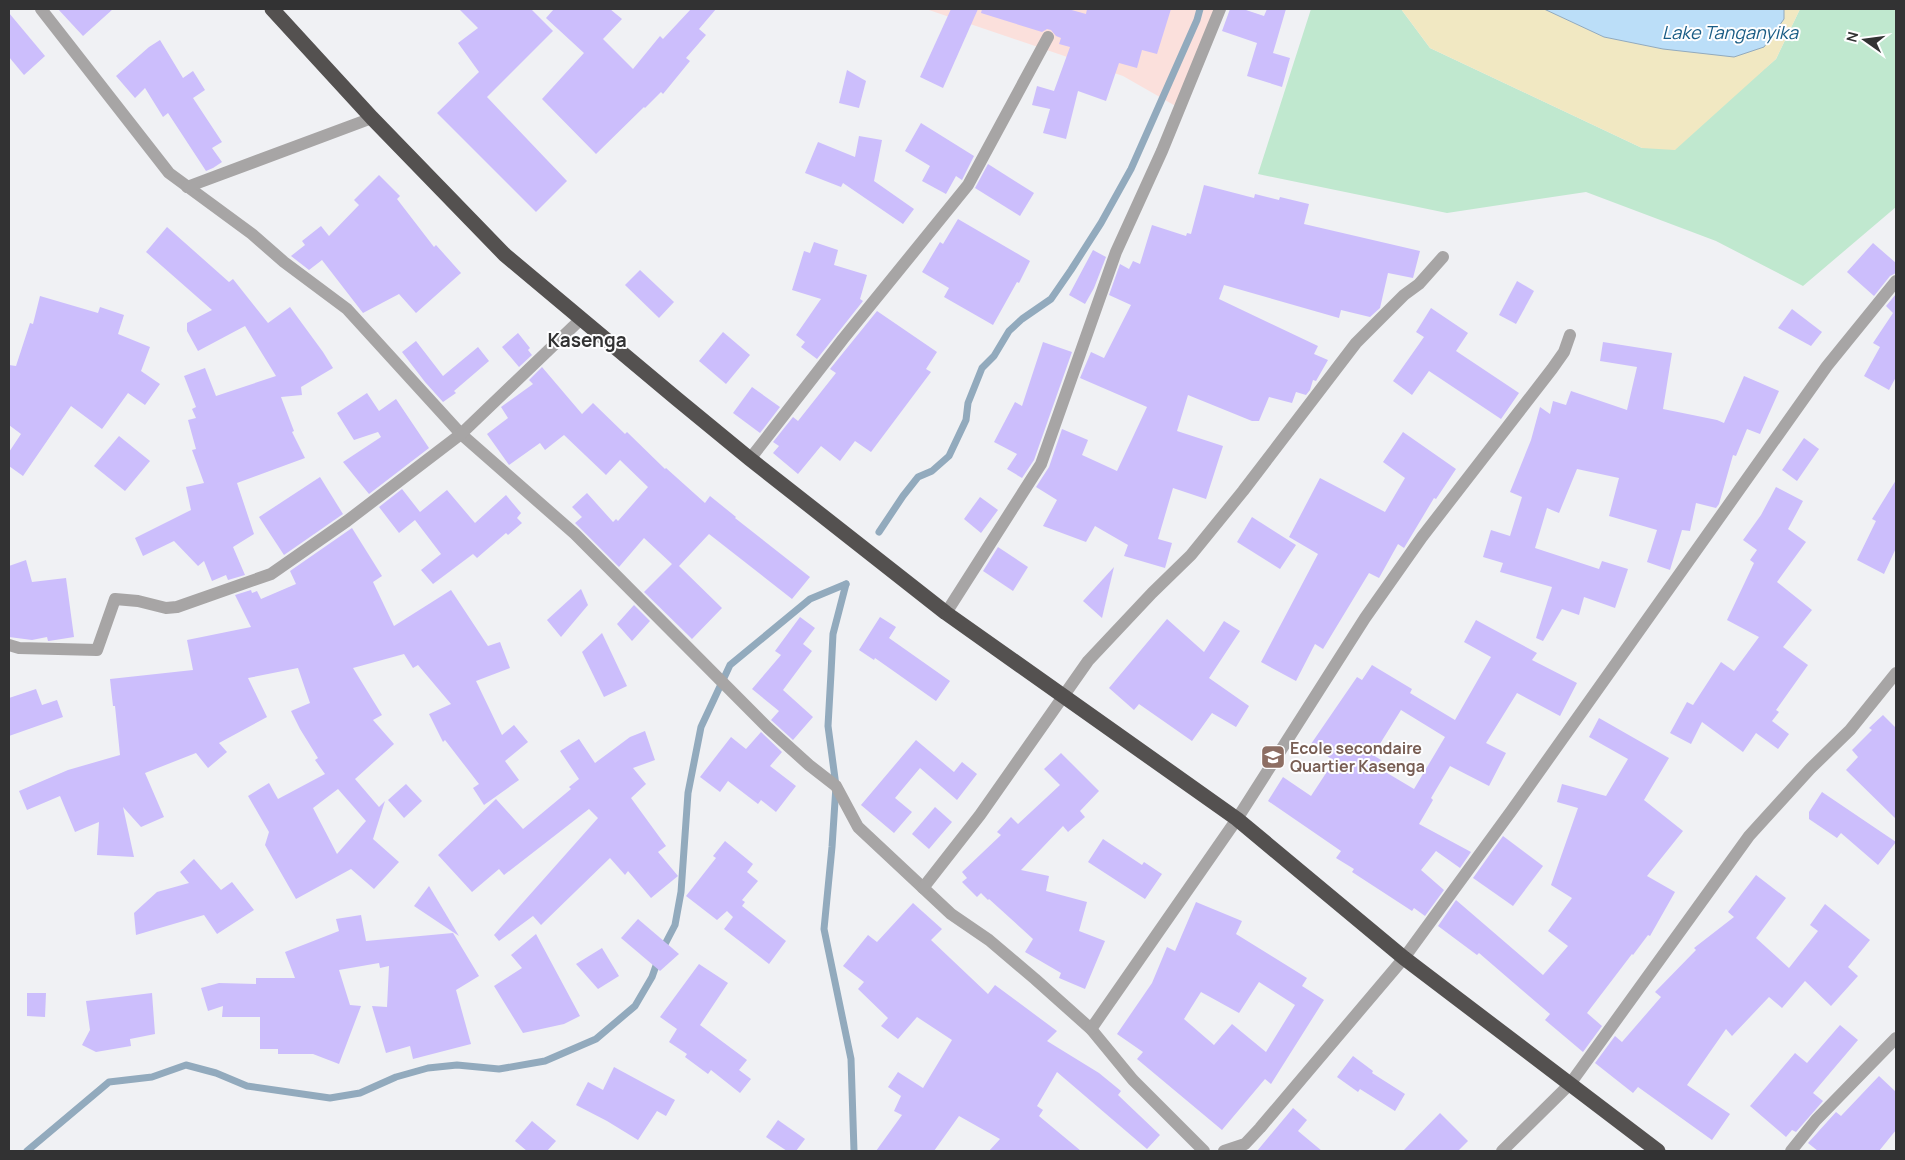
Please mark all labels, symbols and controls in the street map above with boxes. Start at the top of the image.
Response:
north arrow [1840,15,1890,65]
water label: Lake Tanganyika [1662,20,1799,44]
text: N [1841,30,1862,44]
district label: Kasenga [547,327,627,353]
place label: Ecole secondaire Quartier Kasenga [1290,737,1425,777]
school or university icon: Ecole secondaire Quartier Kasenga [1260,744,1286,770]

